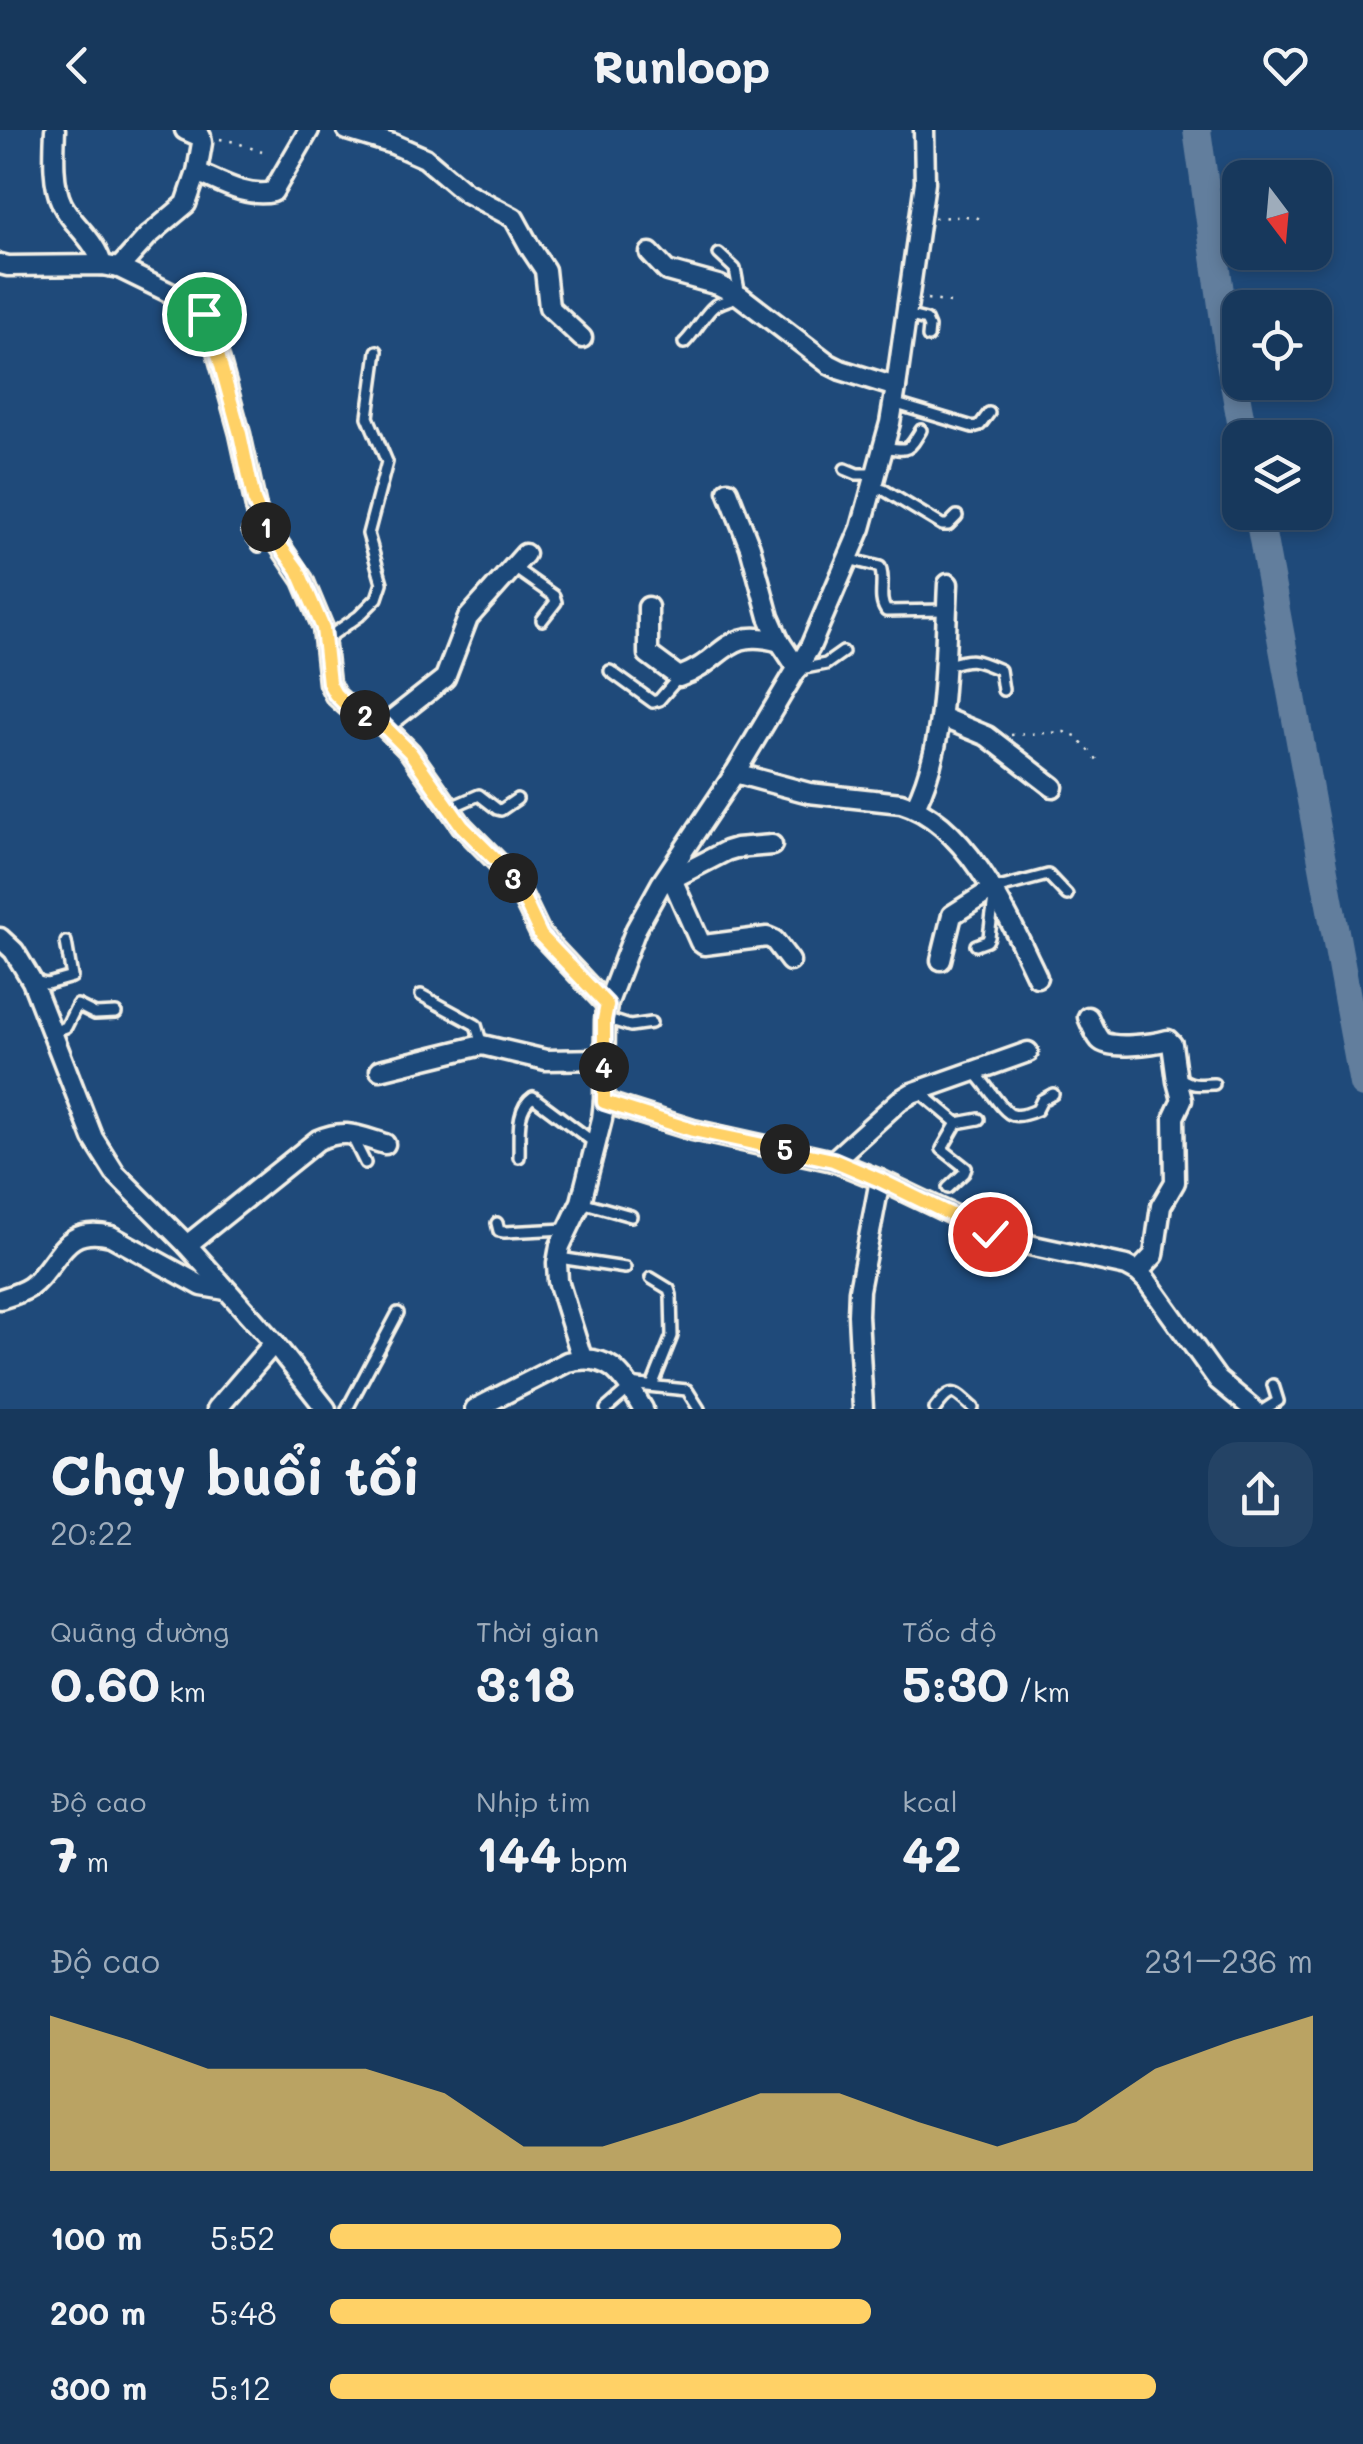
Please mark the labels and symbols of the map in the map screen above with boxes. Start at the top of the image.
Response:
north arrow [1222,160,1332,270]
pin [162,272,247,357]
pin: 1 [241,502,291,552]
pin: 2 [340,690,390,740]
pin: 3 [488,853,538,903]
pin: 4 [579,1042,629,1092]
pin: 5 [760,1124,810,1174]
pin [948,1192,1033,1277]

